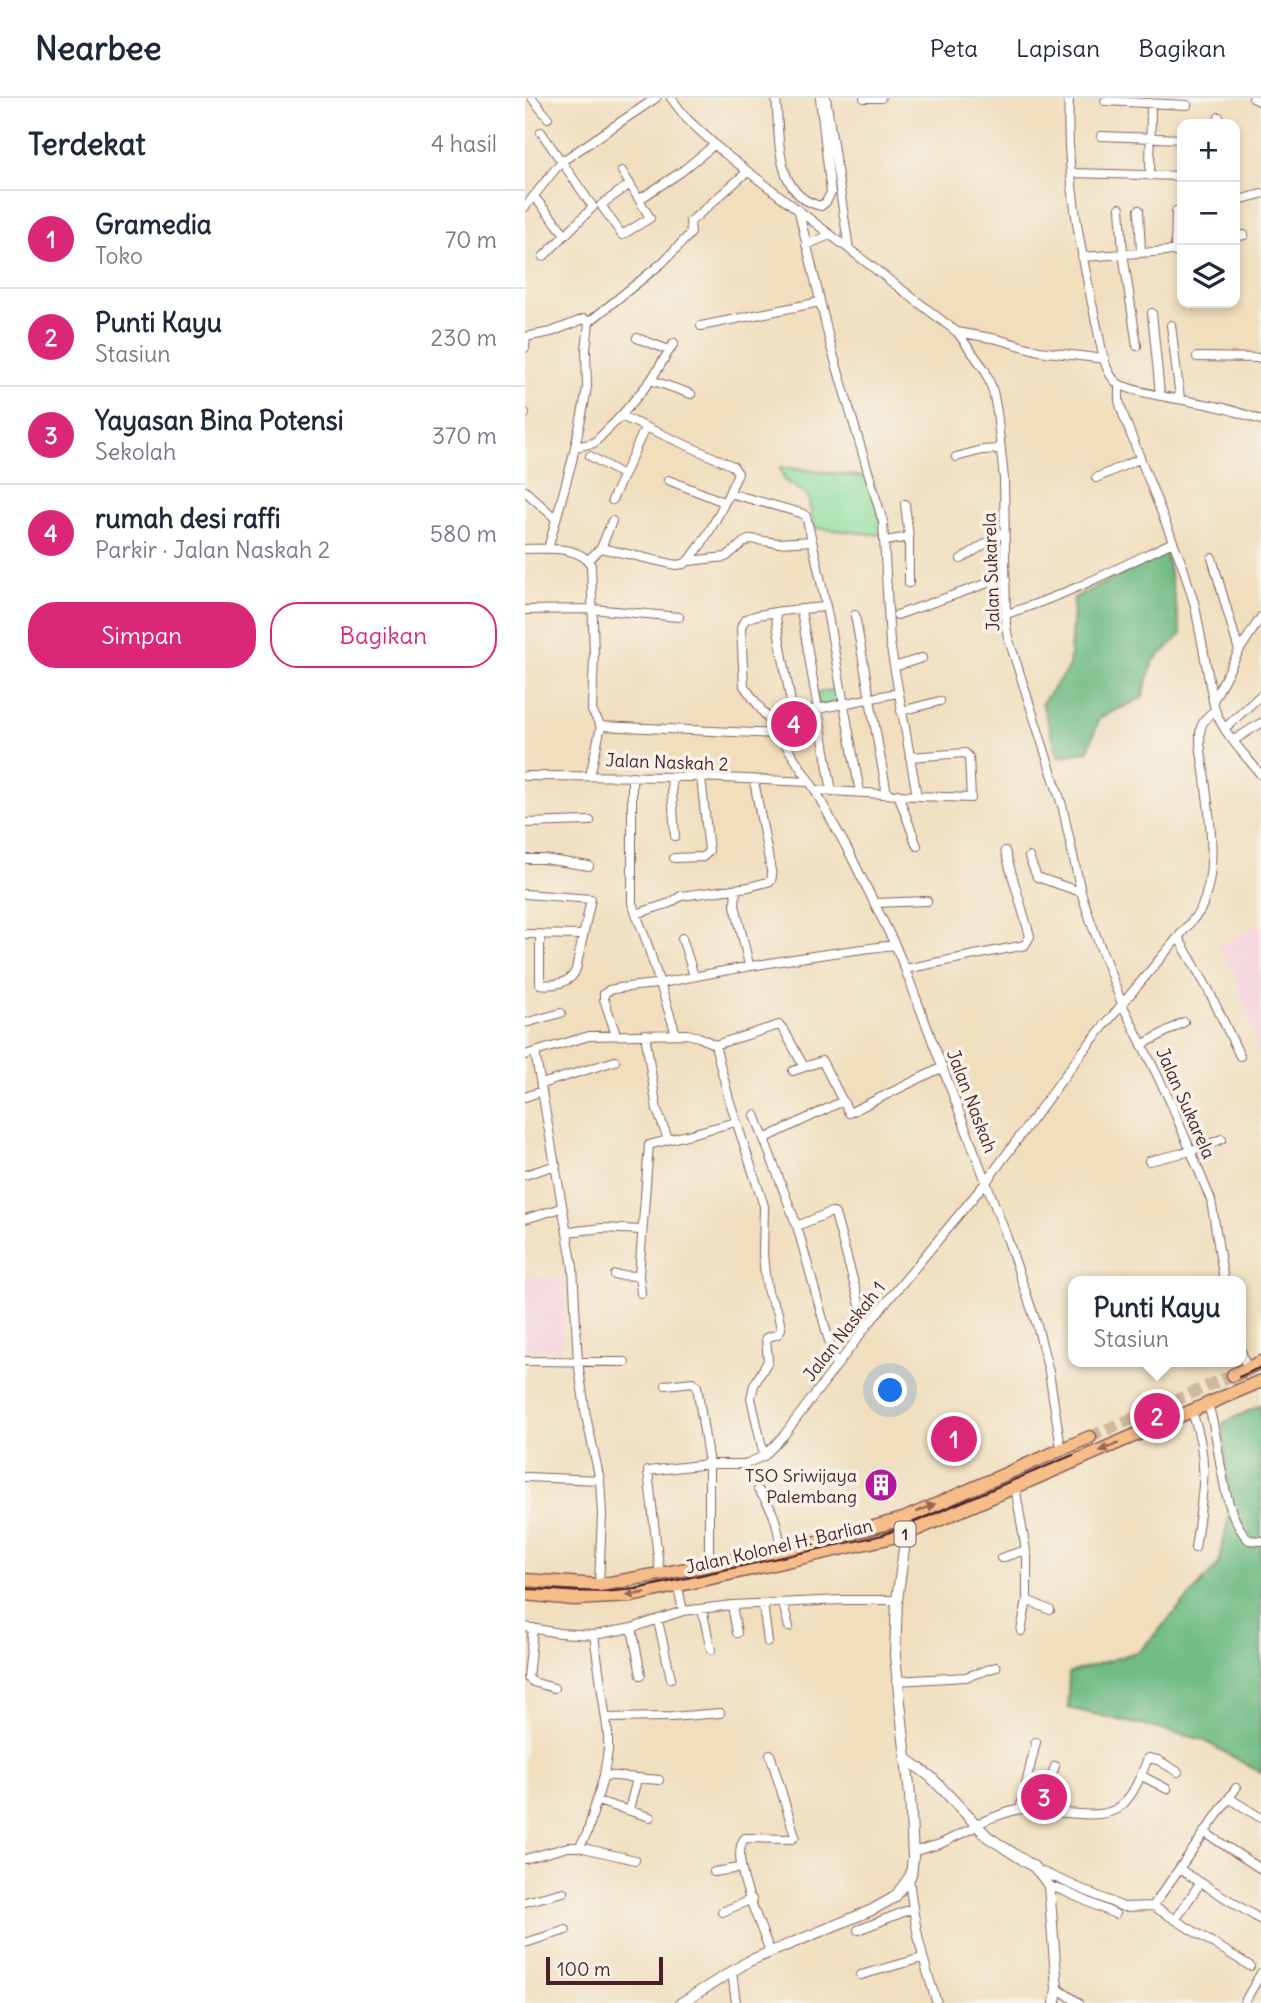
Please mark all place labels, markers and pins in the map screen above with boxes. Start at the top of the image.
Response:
pin: 4 [771,698,817,750]
pin: 2 [1134,1390,1180,1442]
pin: 1 [931,1413,977,1465]
place label: TSO Sriwijaya Palembang [745,1464,857,1508]
building icon: TSO Sriwijaya Palembang [862,1466,900,1504]
pin: 3 [1021,1771,1067,1823]

